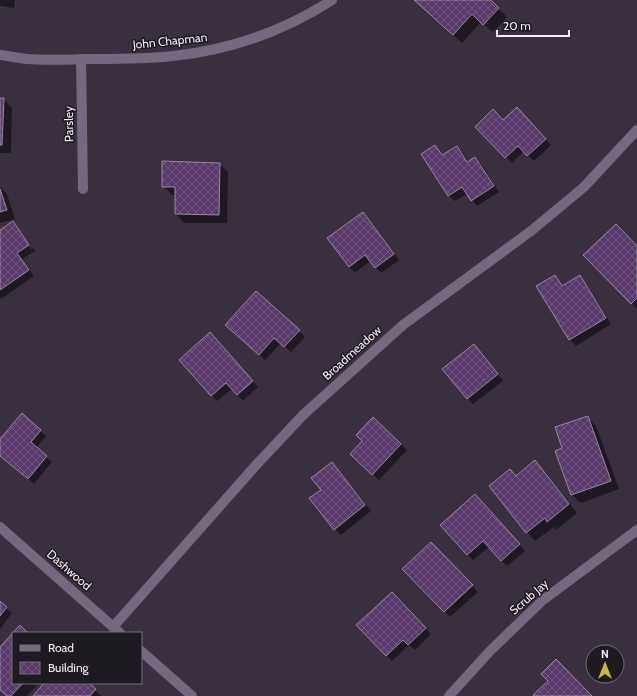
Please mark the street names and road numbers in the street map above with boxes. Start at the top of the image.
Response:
street label: John Chapman [131,29,208,52]
street label: Parsley [61,106,76,142]
street label: Broadmeadow [319,322,384,383]
street label: Dashwood [44,546,95,593]
street label: Scrub Jay [506,576,551,618]

